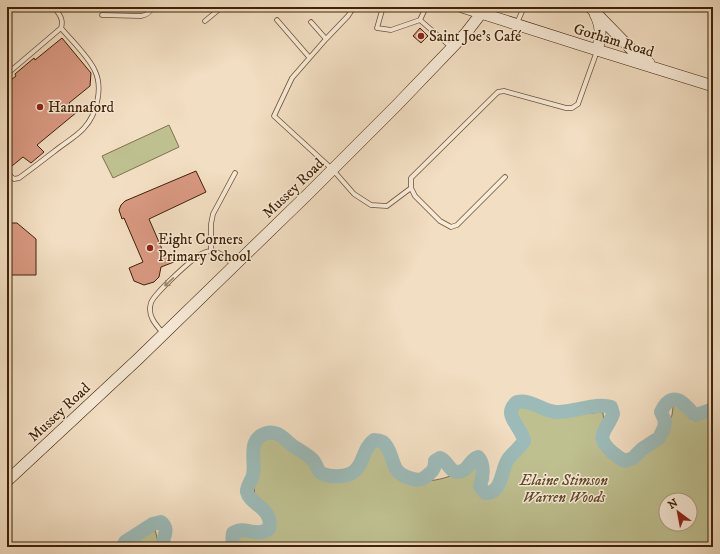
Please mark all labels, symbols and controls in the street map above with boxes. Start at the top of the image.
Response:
street label: Gorham Road [571,19,657,62]
place label: Saint Joe's Café [429,27,522,46]
marker: Saint Joe's Café [416,31,426,41]
place label: Hannaford [48,98,114,117]
marker: Hannaford [35,102,45,112]
street label: Mussey Road [259,154,328,222]
place label: Eight Corners Primary School [158,230,251,266]
marker: Eight Corners Primary School [145,243,155,253]
one-way arrow [165,277,175,286]
street label: Mussey Road [24,378,95,446]
park label: Elaine Stimson Warren Woods [519,471,608,507]
north arrow [658,492,698,532]
text: N [666,496,681,513]

